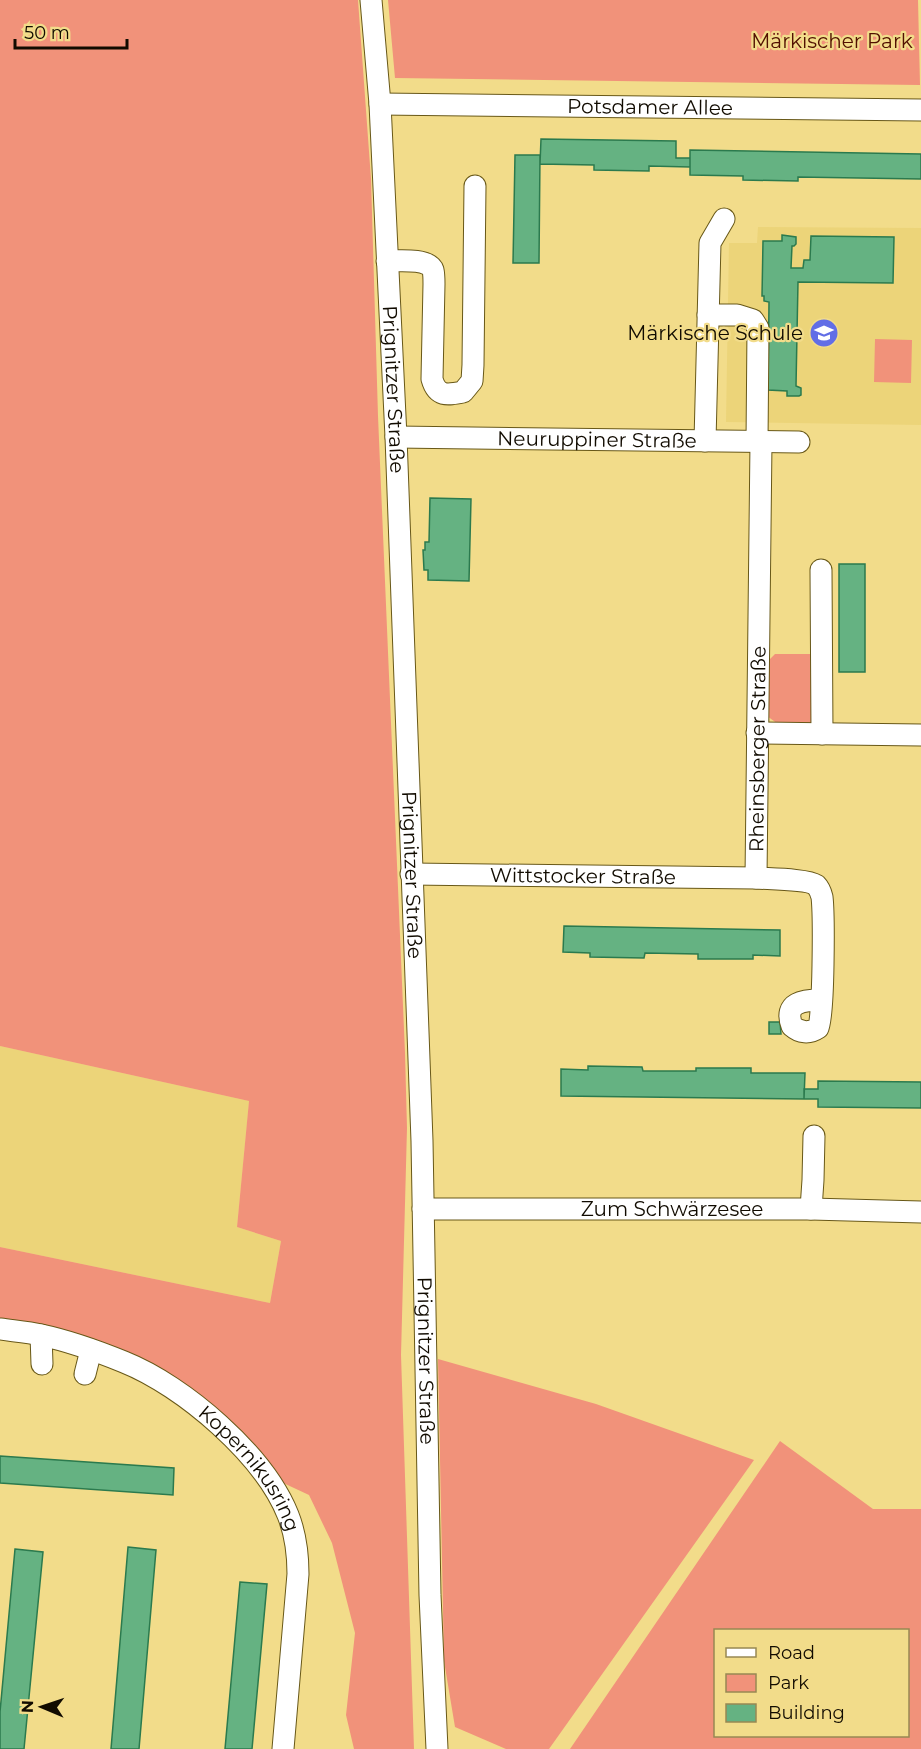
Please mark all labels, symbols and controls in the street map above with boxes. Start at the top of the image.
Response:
scale bar [15,12,128,50]
text: 50 m [24,22,70,44]
park label: Märkischer Park [751,29,913,53]
street label: Potsdamer Allee [567,94,733,120]
street label: Prignitzer Straße [378,305,409,474]
school or university icon: Märkische Schule [808,317,840,349]
place label: Märkische Schule [627,321,803,345]
street label: Neuruppiner Straße [497,426,697,453]
street label: Rheinsberger Straße [744,646,771,852]
street label: Prignitzer Straße [397,790,427,959]
street label: Wittstocker Straße [490,863,676,889]
street label: Zum Schwärzesee [581,1197,763,1221]
street label: Prignitzer Straße [412,1276,439,1445]
street label: Kopernikusring [194,1400,305,1534]
legend [714,1629,909,1737]
text: Road [768,1642,815,1664]
text: Park [768,1672,809,1694]
north arrow [12,1677,72,1737]
text: N [18,1700,37,1713]
text: Building [768,1702,845,1724]

